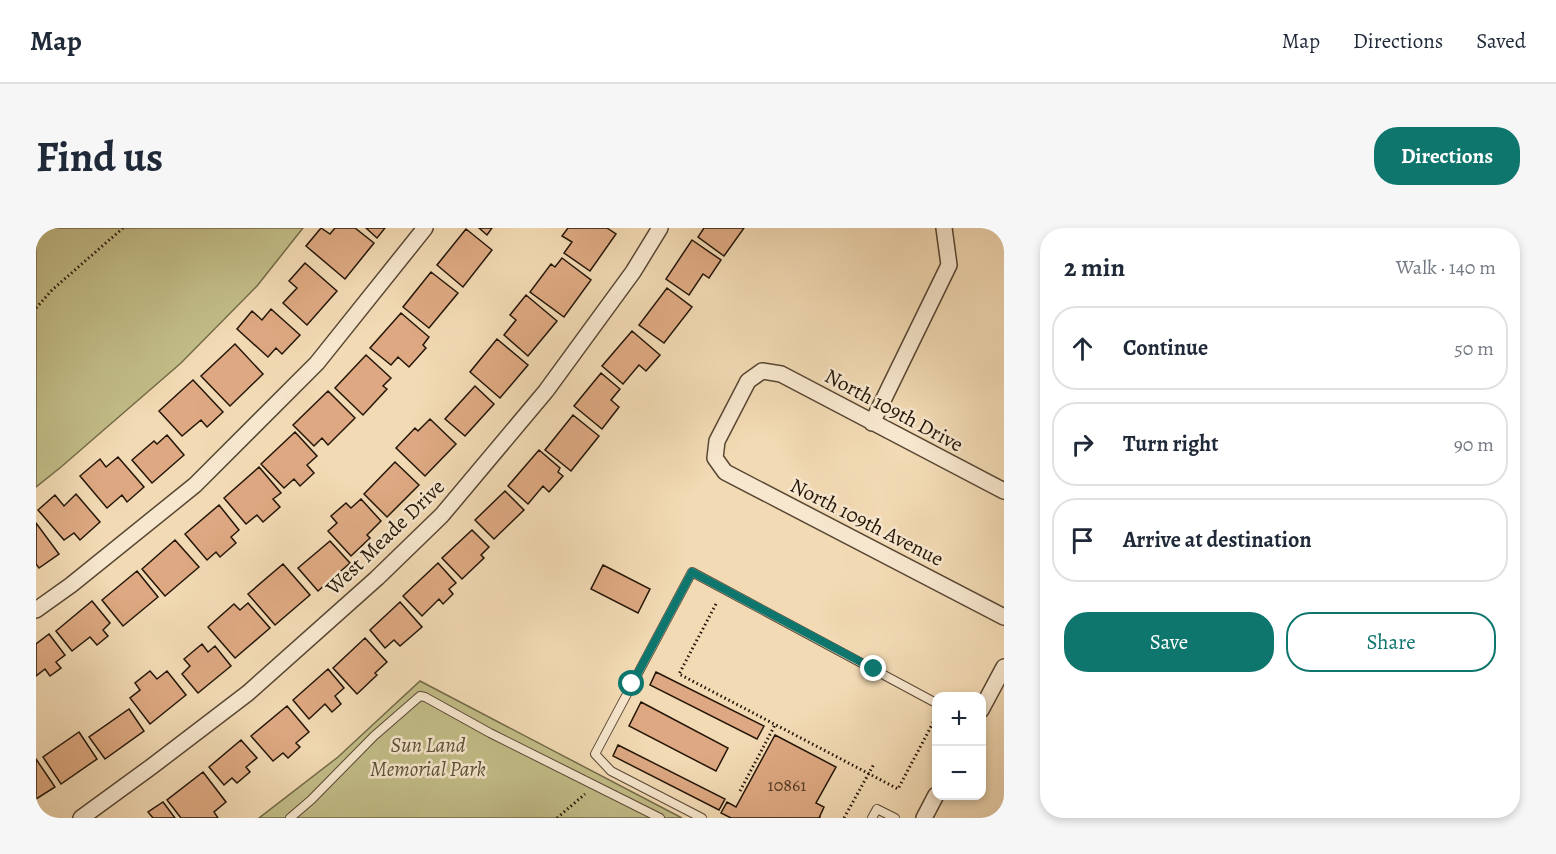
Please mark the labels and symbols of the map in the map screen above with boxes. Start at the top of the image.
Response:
street label: North 109th Drive [820,362,968,458]
street label: North 109th Avenue [786,471,948,573]
street label: West Meade Drive [319,473,451,602]
route end [860,655,886,681]
route start [618,670,644,696]
park label: Sun Land Memorial Park [370,731,486,783]
house number: 10861 [768,773,806,797]

